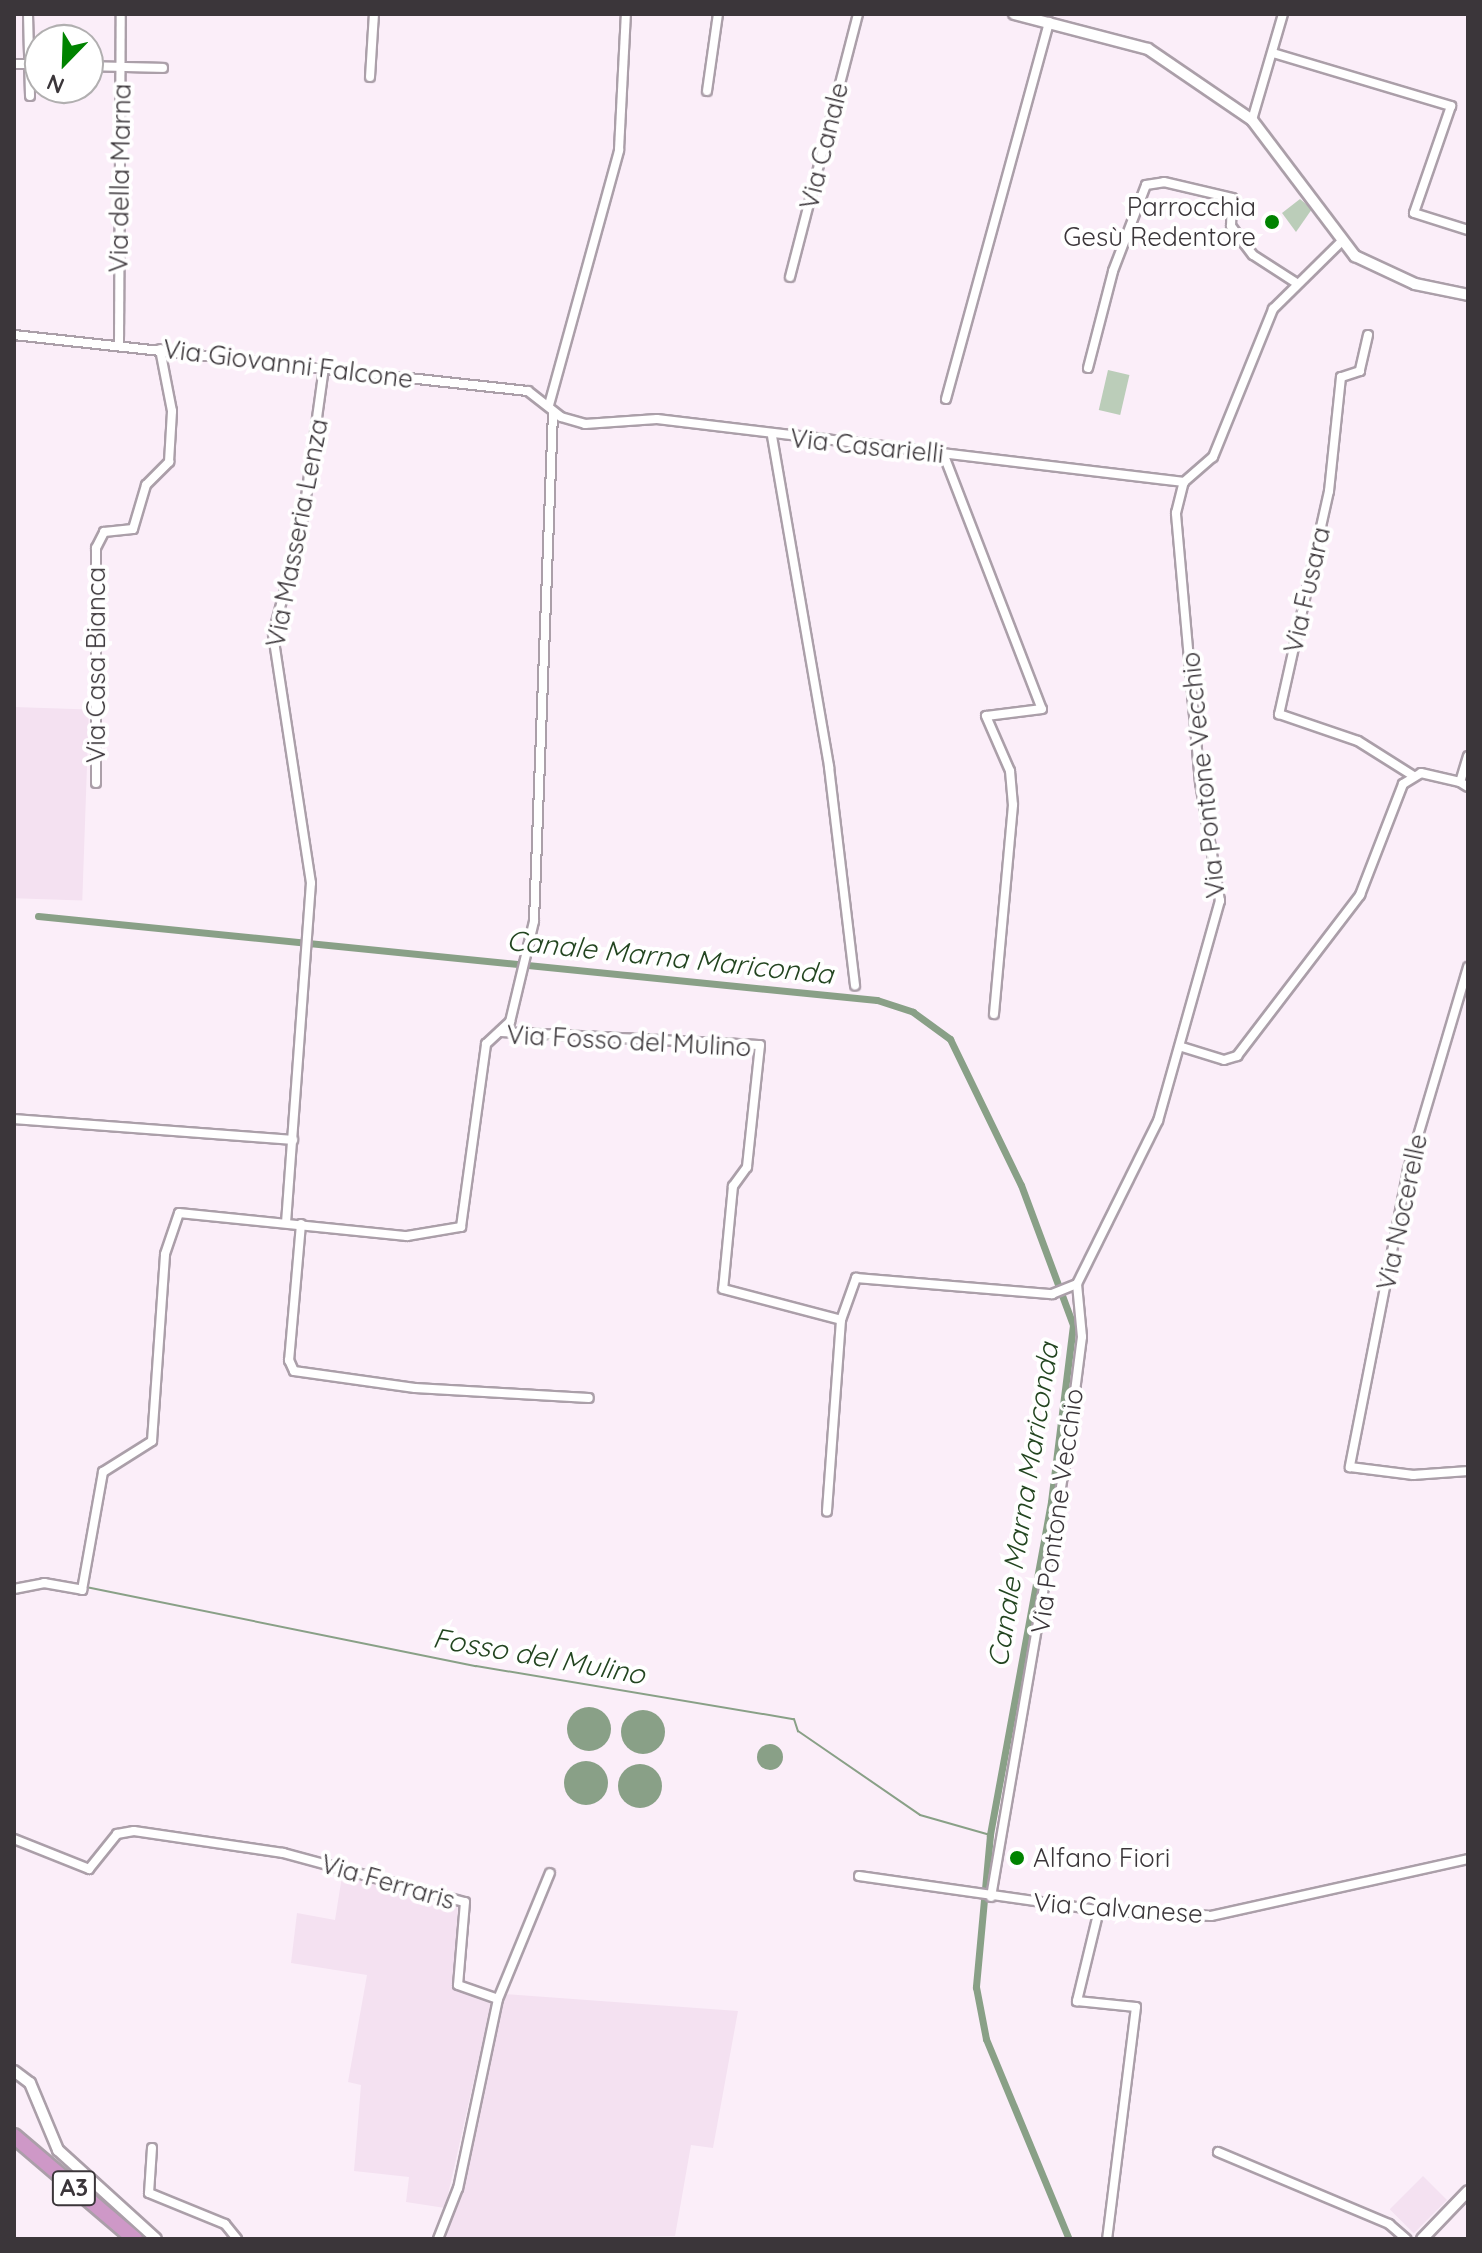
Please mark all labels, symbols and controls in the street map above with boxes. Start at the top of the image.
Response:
north arrow [24,24,104,104]
text: N [42,68,68,100]
street label: Via Canale [793,79,855,213]
street label: Via della Marna [103,83,137,273]
place label: Parrocchia Gesù Redentore [1063,191,1256,252]
marker: Parrocchia Gesù Redentore [1263,213,1281,231]
street label: Via Giovanni Falcone [161,333,415,395]
street label: Via Masseria Lenza [260,416,334,650]
street label: Via Casarielli [789,422,945,470]
street label: Via Fusara [1277,524,1337,656]
street label: Via Casa Bianca [80,567,112,763]
street label: Via Pontone Vecchio [1175,650,1231,900]
water label: Canale Marna Mariconda [505,923,835,991]
street label: Via Fosso del Mulino [506,1019,752,1063]
street label: Via Nocerelle [1370,1131,1434,1293]
water label: Canale Marna Mariconda [981,1340,1065,1670]
street label: Via Pontone Vecchio [1024,1386,1090,1636]
water label: Fosso del Mulino [430,1621,648,1691]
place label: Alfano Fiori [1033,1842,1170,1874]
street label: Via Ferraris [317,1848,459,1916]
marker: Alfano Fiori [1008,1849,1026,1867]
street label: Via Calvanese [1032,1887,1204,1929]
road number: A3 [50,2168,98,2208]

